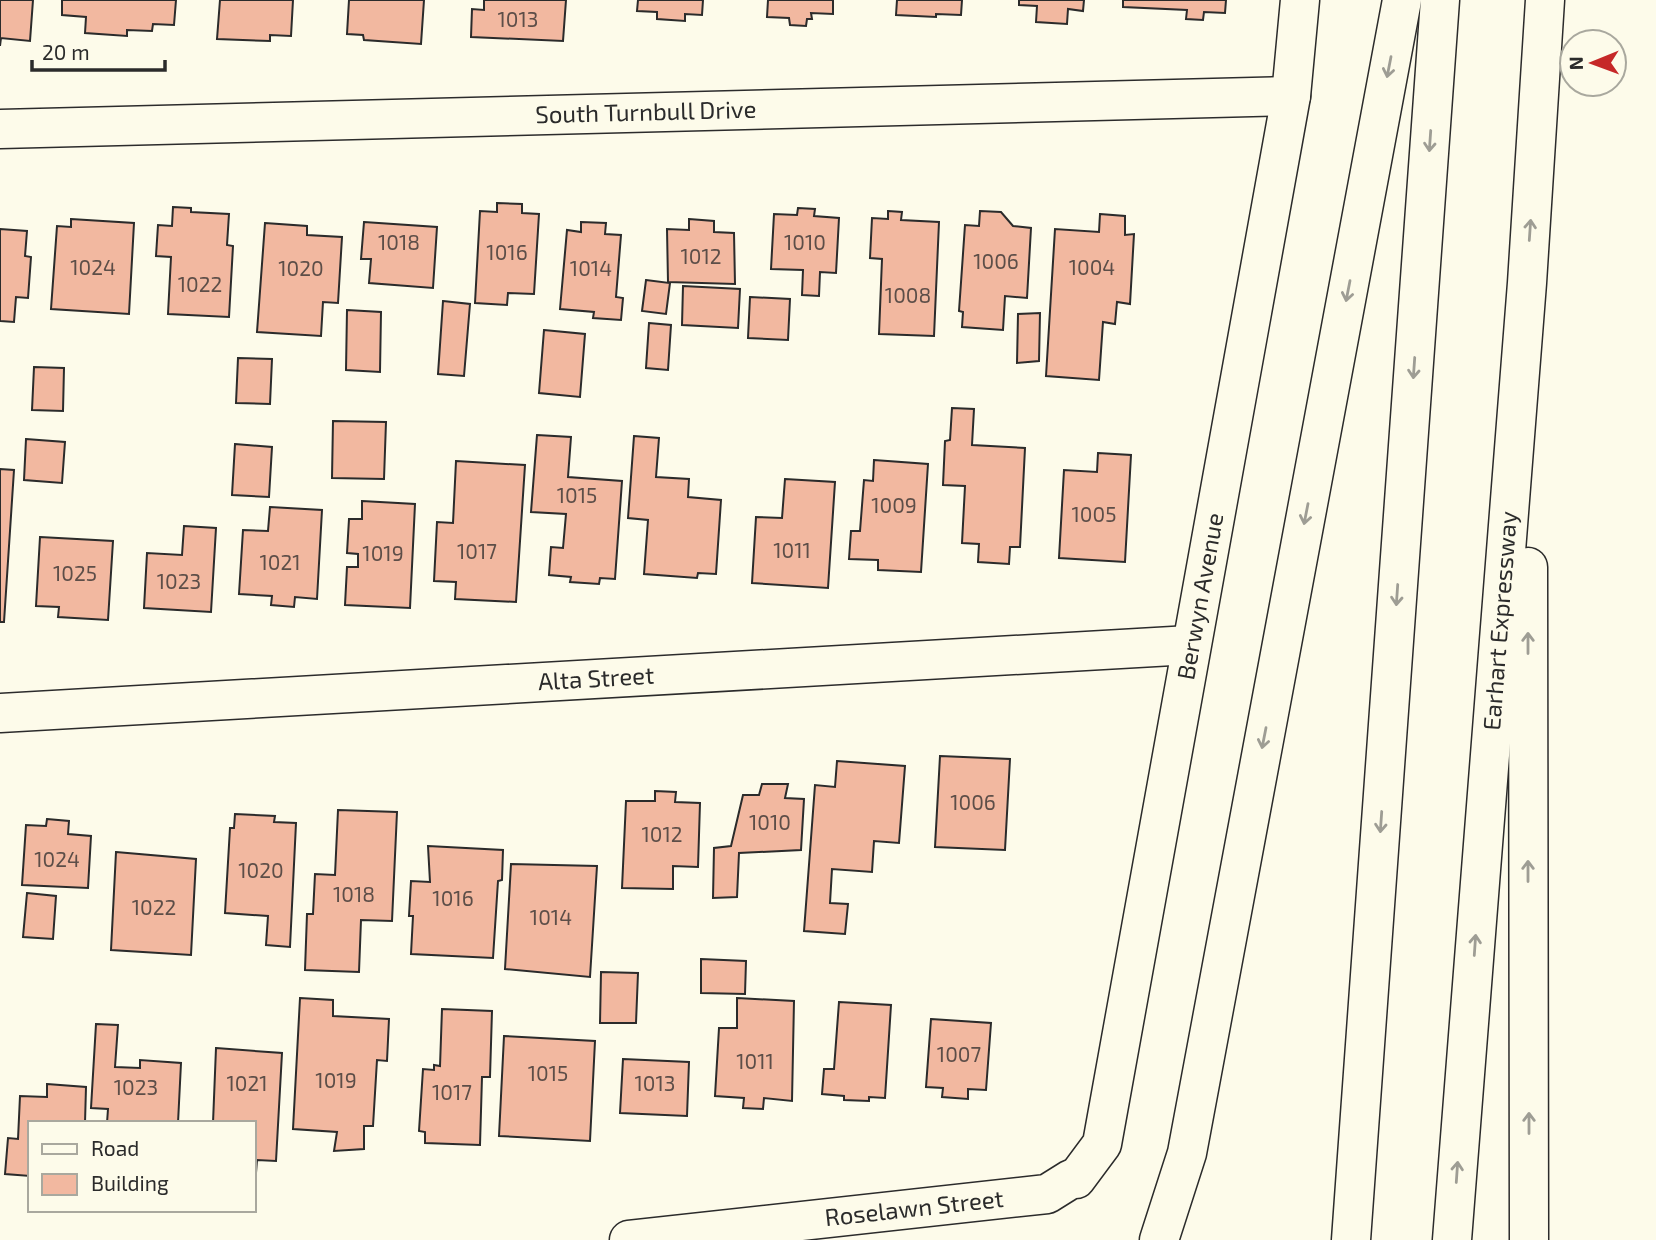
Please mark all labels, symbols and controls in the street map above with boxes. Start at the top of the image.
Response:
house number: 1013 [497,6,539,31]
scale bar [32,28,164,72]
north arrow [1558,28,1628,98]
text: 20 m [42,39,90,64]
one-way arrow [1382,55,1396,78]
text: N [1564,56,1587,70]
street label: South Turnbull Drive [535,94,757,128]
one-way arrow [1423,130,1436,152]
one-way arrow [1524,219,1537,242]
house number: 1018 [378,229,420,254]
house number: 1010 [784,229,826,254]
house number: 1016 [486,239,528,264]
house number: 1012 [680,243,722,268]
house number: 1006 [973,248,1019,273]
house number: 1024 [70,254,116,279]
house number: 1004 [1069,254,1115,279]
house number: 1020 [278,255,324,280]
house number: 1014 [570,255,612,280]
house number: 1022 [178,271,222,296]
one-way arrow [1340,279,1354,302]
house number: 1008 [885,282,931,307]
one-way arrow [1407,357,1420,380]
house number: 1015 [557,482,597,507]
house number: 1009 [871,492,917,517]
house number: 1005 [1072,501,1116,526]
one-way arrow [1299,502,1312,525]
street label: Berwyn Avenue [1170,510,1229,682]
street label: Earhart Expressway [1476,510,1522,731]
house number: 1011 [773,537,811,562]
house number: 1017 [457,538,497,563]
house number: 1019 [362,540,404,565]
house number: 1021 [259,549,301,574]
house number: 1025 [53,560,97,585]
house number: 1023 [157,568,201,593]
one-way arrow [1390,583,1403,606]
one-way arrow [1521,632,1535,655]
street label: Alta Street [537,660,655,695]
one-way arrow [1257,726,1271,749]
house number: 1006 [950,789,996,814]
house number: 1010 [749,809,791,834]
one-way arrow [1374,810,1387,833]
house number: 1012 [641,821,683,846]
house number: 1024 [34,846,80,871]
house number: 1020 [238,857,284,882]
one-way arrow [1521,860,1535,883]
house number: 1018 [333,881,375,906]
house number: 1016 [432,885,474,910]
house number: 1022 [132,894,176,919]
house number: 1014 [530,904,572,929]
one-way arrow [1469,934,1482,957]
house number: 1007 [937,1041,981,1066]
house number: 1011 [736,1048,774,1073]
house number: 1015 [528,1060,568,1085]
house number: 1019 [315,1067,357,1092]
house number: 1021 [226,1070,268,1095]
house number: 1013 [634,1070,676,1095]
house number: 1023 [114,1074,158,1099]
house number: 1017 [432,1079,472,1104]
one-way arrow [1522,1112,1536,1135]
legend [28,1121,256,1212]
text: Road [91,1135,139,1160]
one-way arrow [1451,1161,1464,1184]
text: Building [91,1170,169,1195]
street label: Roselawn Street [823,1183,1005,1231]

